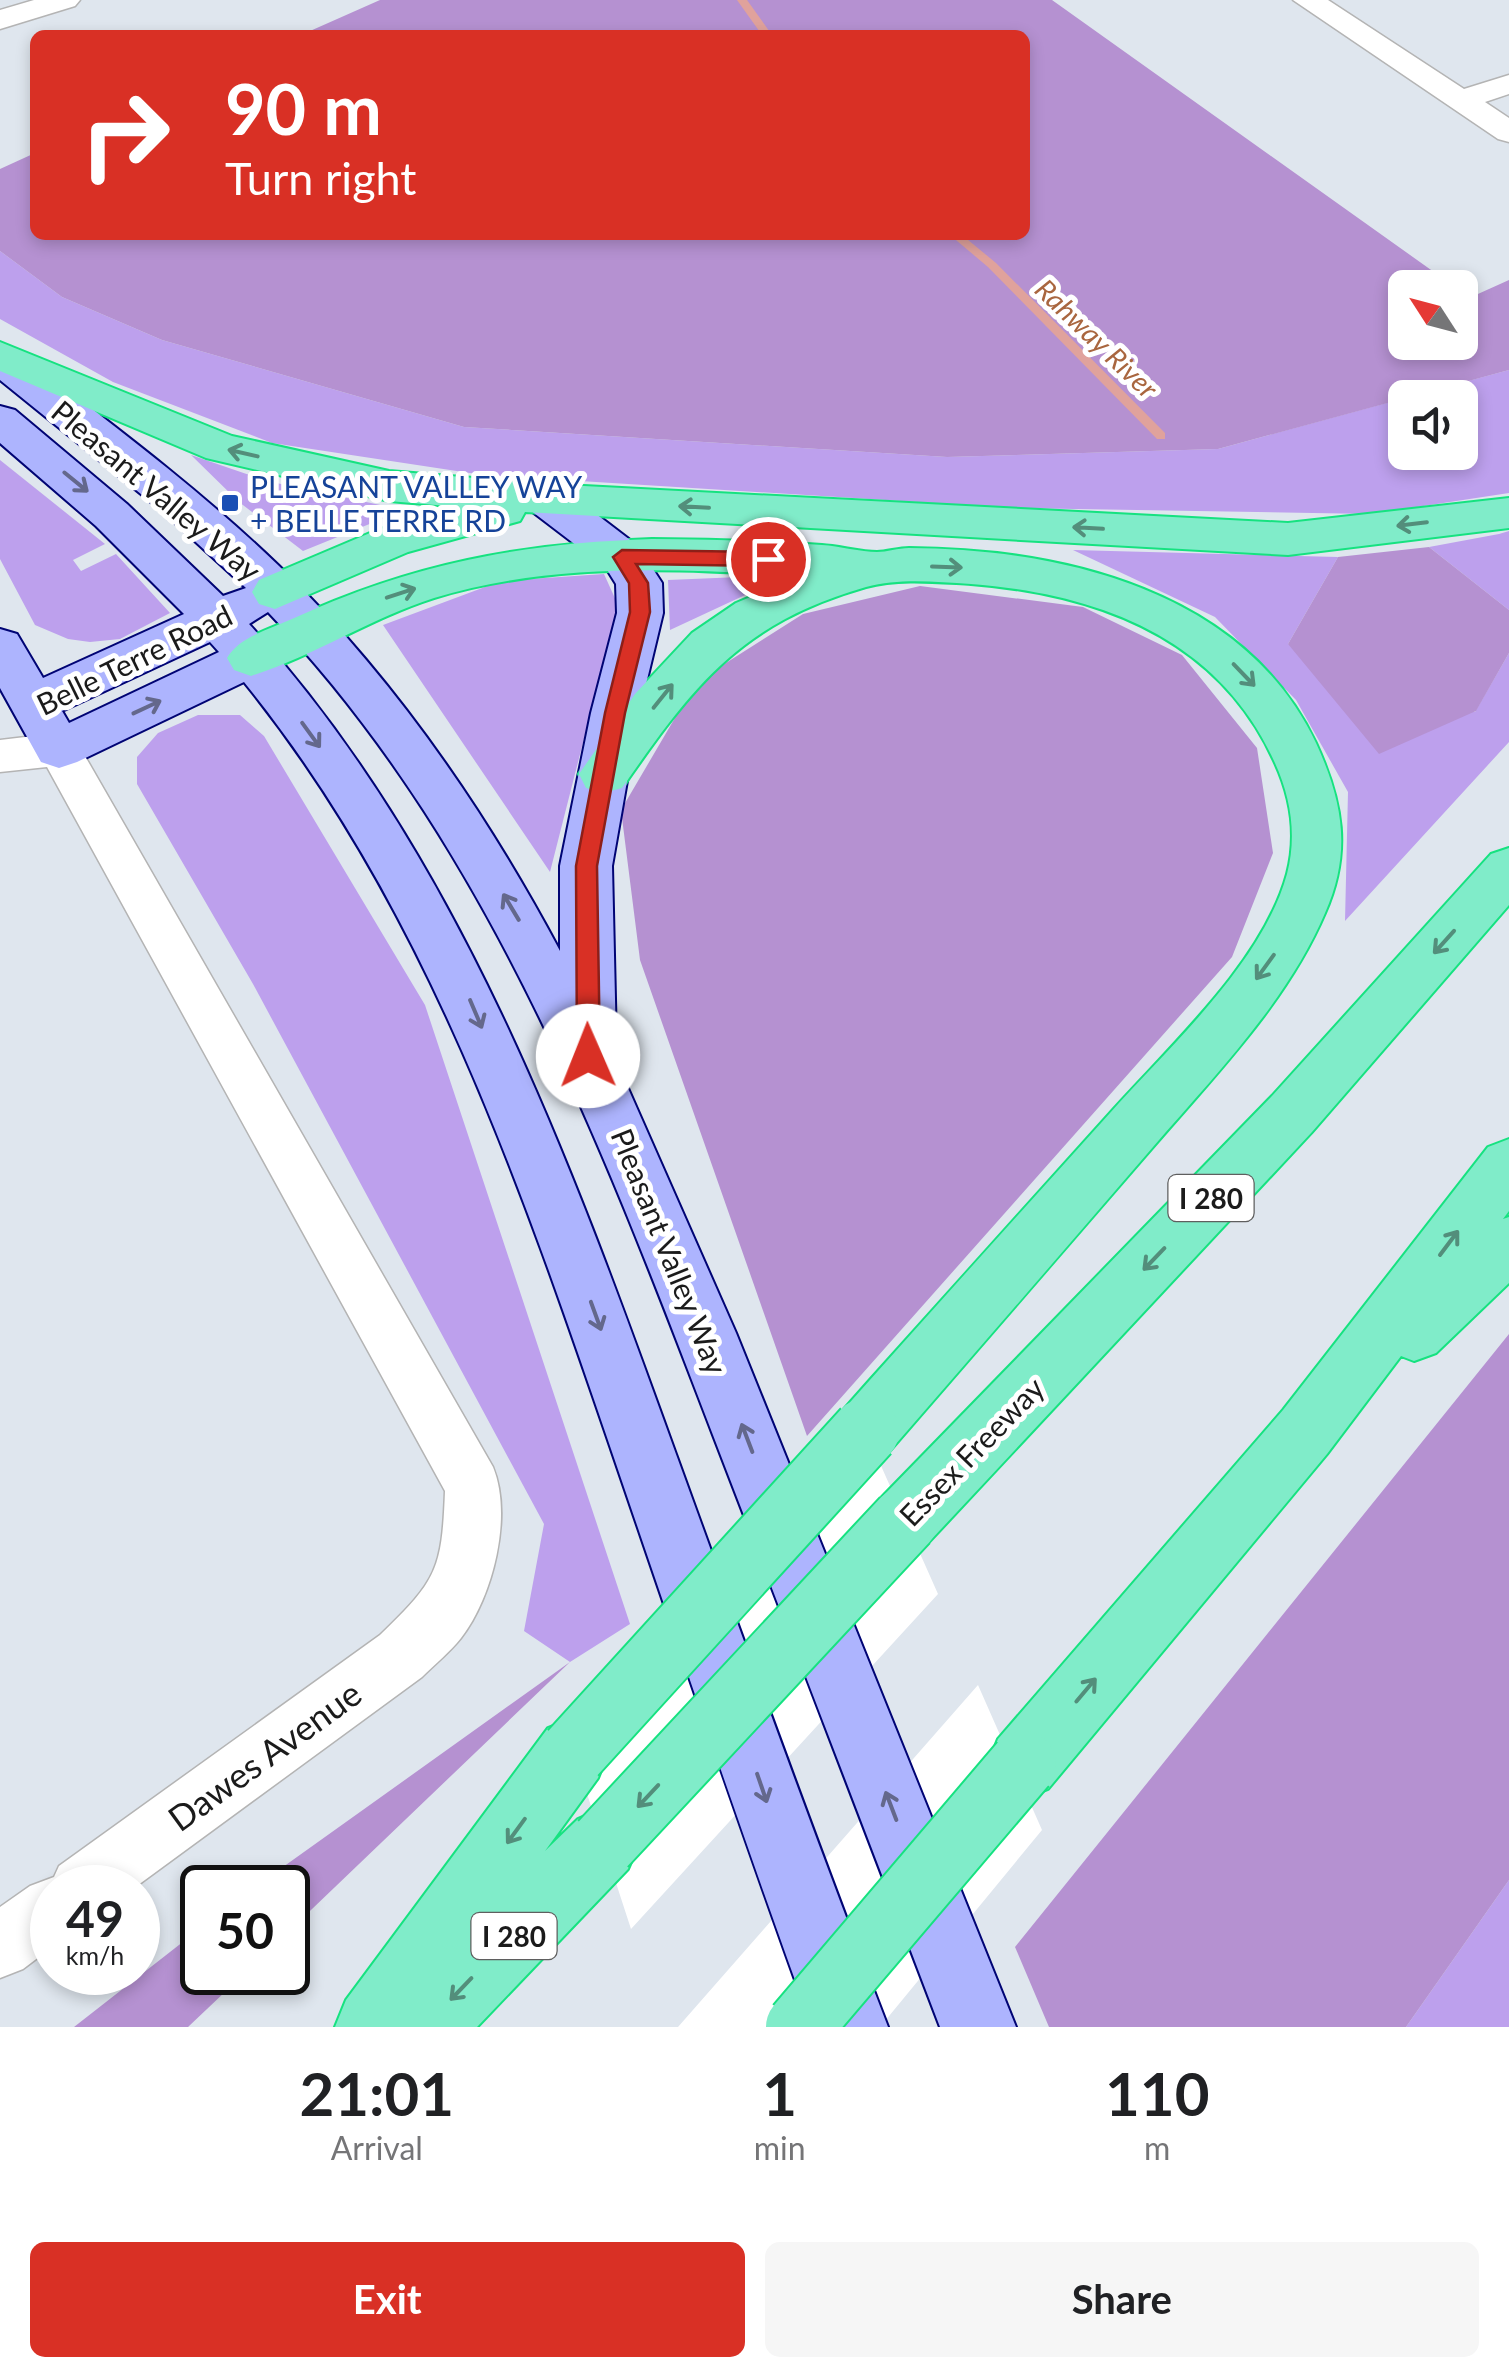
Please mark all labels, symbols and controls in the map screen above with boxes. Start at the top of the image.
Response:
text: 90 m [225,66,382,150]
icon: right [60,70,190,200]
text: Turn right [225,151,416,205]
north arrow [1388,270,1478,360]
map controls [1388,270,1478,470]
water label: Rahway River [1029,271,1166,405]
button: sound [1388,380,1478,470]
street label: Pleasant Valley Way [45,392,269,588]
one-way arrow [228,443,260,461]
place label: PLEASANT VALLEY WAY + BELLE TERRE RD [250,468,583,538]
one-way arrow [62,471,88,493]
marker: PLEASANT VALLEY WAY + BELLE TERRE RD [219,492,241,514]
one-way arrow [678,497,710,516]
one-way arrow [1397,515,1429,534]
pin [726,517,811,602]
one-way arrow [1073,518,1105,537]
icon: arrive [741,532,796,587]
one-way arrow [930,558,962,577]
one-way arrow [385,582,417,600]
street label: Belle Terre Road [30,596,238,722]
one-way arrow [1231,663,1255,687]
one-way arrow [652,684,674,710]
one-way arrow [132,696,162,715]
one-way arrow [300,721,321,748]
one-way arrow [501,893,521,922]
one-way arrow [1433,929,1456,954]
one-way arrow [1255,953,1276,980]
one-way arrow [468,999,486,1029]
position arrow [536,1004,640,1108]
street label: Pleasant Valley Way [604,1123,736,1379]
road number: I 280 [1168,1175,1254,1221]
one-way arrow [1439,1230,1460,1257]
one-way arrow [1142,1246,1166,1270]
one-way arrow [588,1300,606,1331]
street label: Essex Freeway [891,1369,1051,1533]
one-way arrow [736,1424,754,1454]
street label: Dawes Avenue [159,1671,369,1839]
one-way arrow [1075,1677,1097,1703]
one-way arrow [754,1772,772,1804]
one-way arrow [637,1783,660,1808]
one-way arrow [881,1791,899,1822]
one-way arrow [505,1817,526,1844]
speed limit sign: 50 [180,1865,310,1995]
text: 49 [66,1888,124,1948]
road number: I 280 [472,1913,556,1959]
text: km/h [66,1940,124,1970]
one-way arrow [450,1977,474,2001]
text: 21:01 [300,2057,454,2129]
text: 1 [762,2057,797,2129]
text: 110 [1105,2057,1209,2129]
text: Arrival [331,2128,423,2167]
text: min [754,2128,806,2167]
text: m [1144,2128,1170,2167]
button: Exit [30,2242,745,2357]
button: Share [765,2242,1479,2357]

